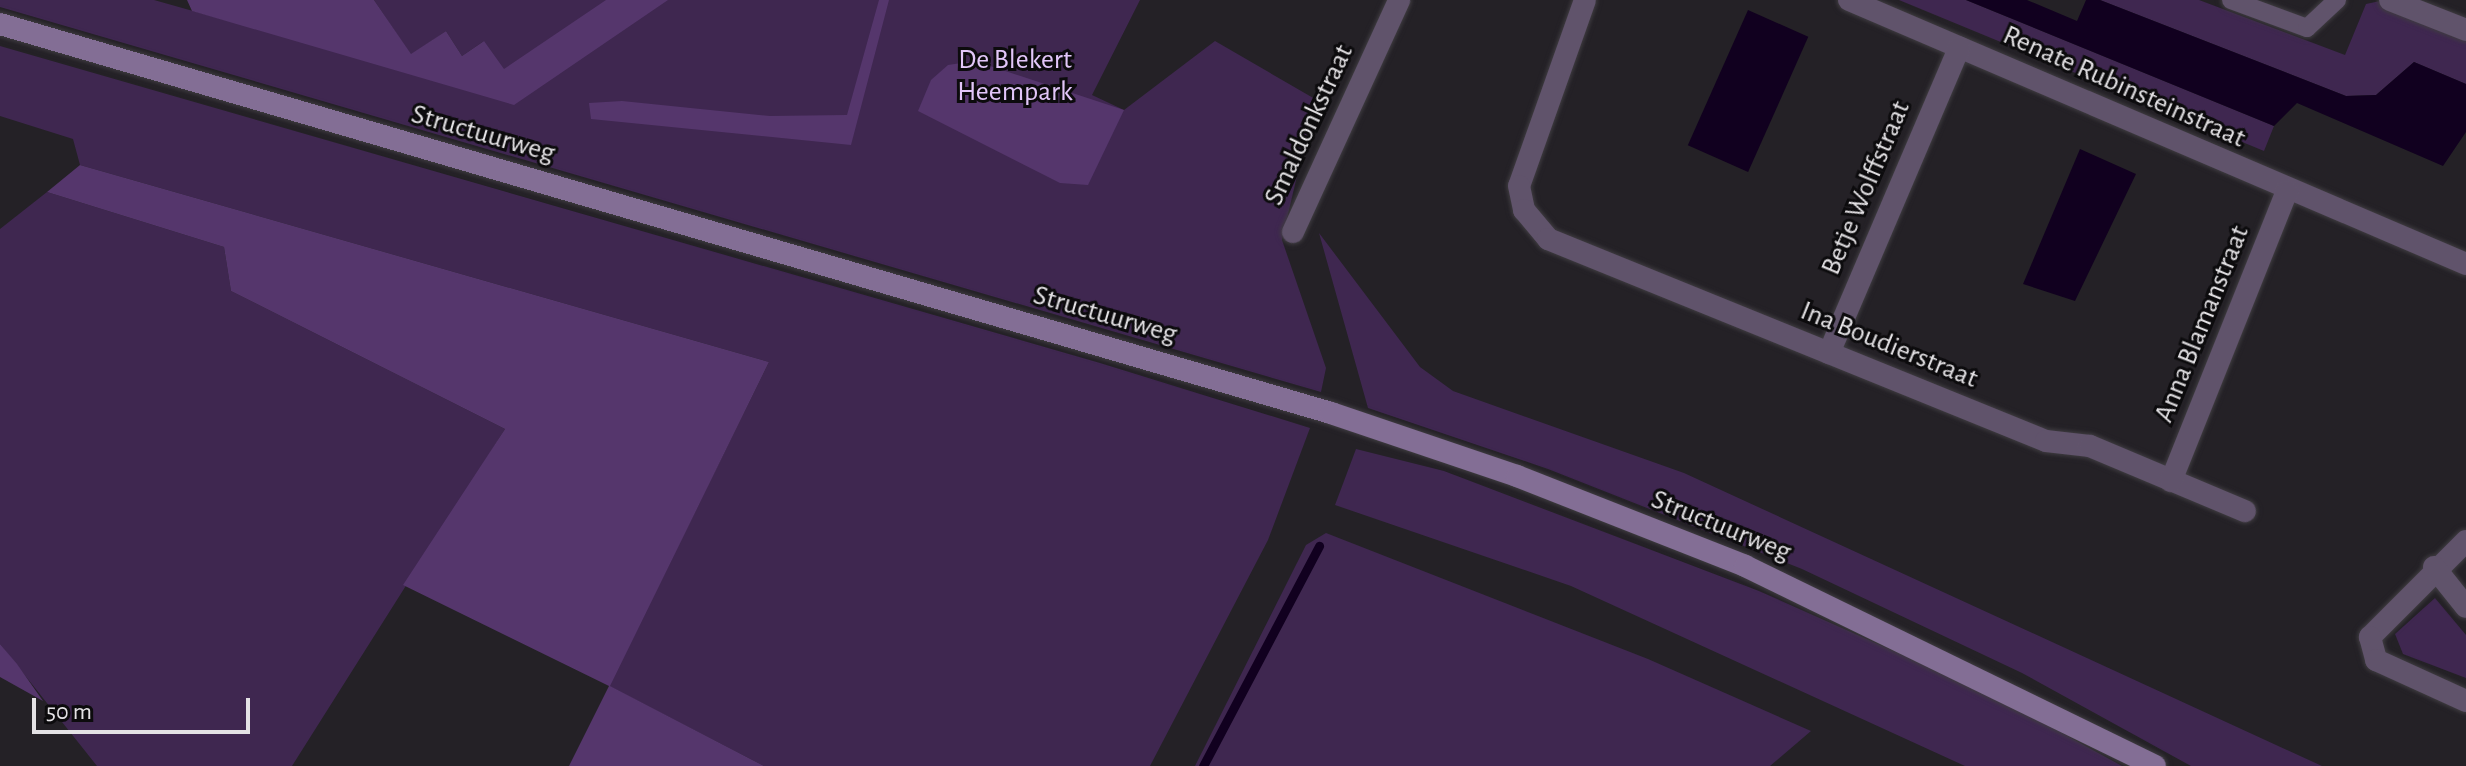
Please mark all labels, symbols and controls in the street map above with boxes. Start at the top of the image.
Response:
street label: Renate Rubinsteinstraat [1998,18,2250,156]
street label: Smaldonkstraat [1257,39,1361,211]
park label: De Blekert Heempark [957,43,1073,109]
street label: Betje Wolffstraat [1814,96,1918,280]
street label: Structuurweg [407,98,559,170]
street label: Anna Blamanstraat [2147,221,2257,427]
street label: Structuurweg [1029,279,1181,351]
street label: Ina Boudierstraat [1796,294,1982,396]
street label: Structuurweg [1646,483,1796,569]
scale bar [36,682,254,732]
text: 50 m [46,700,92,724]

